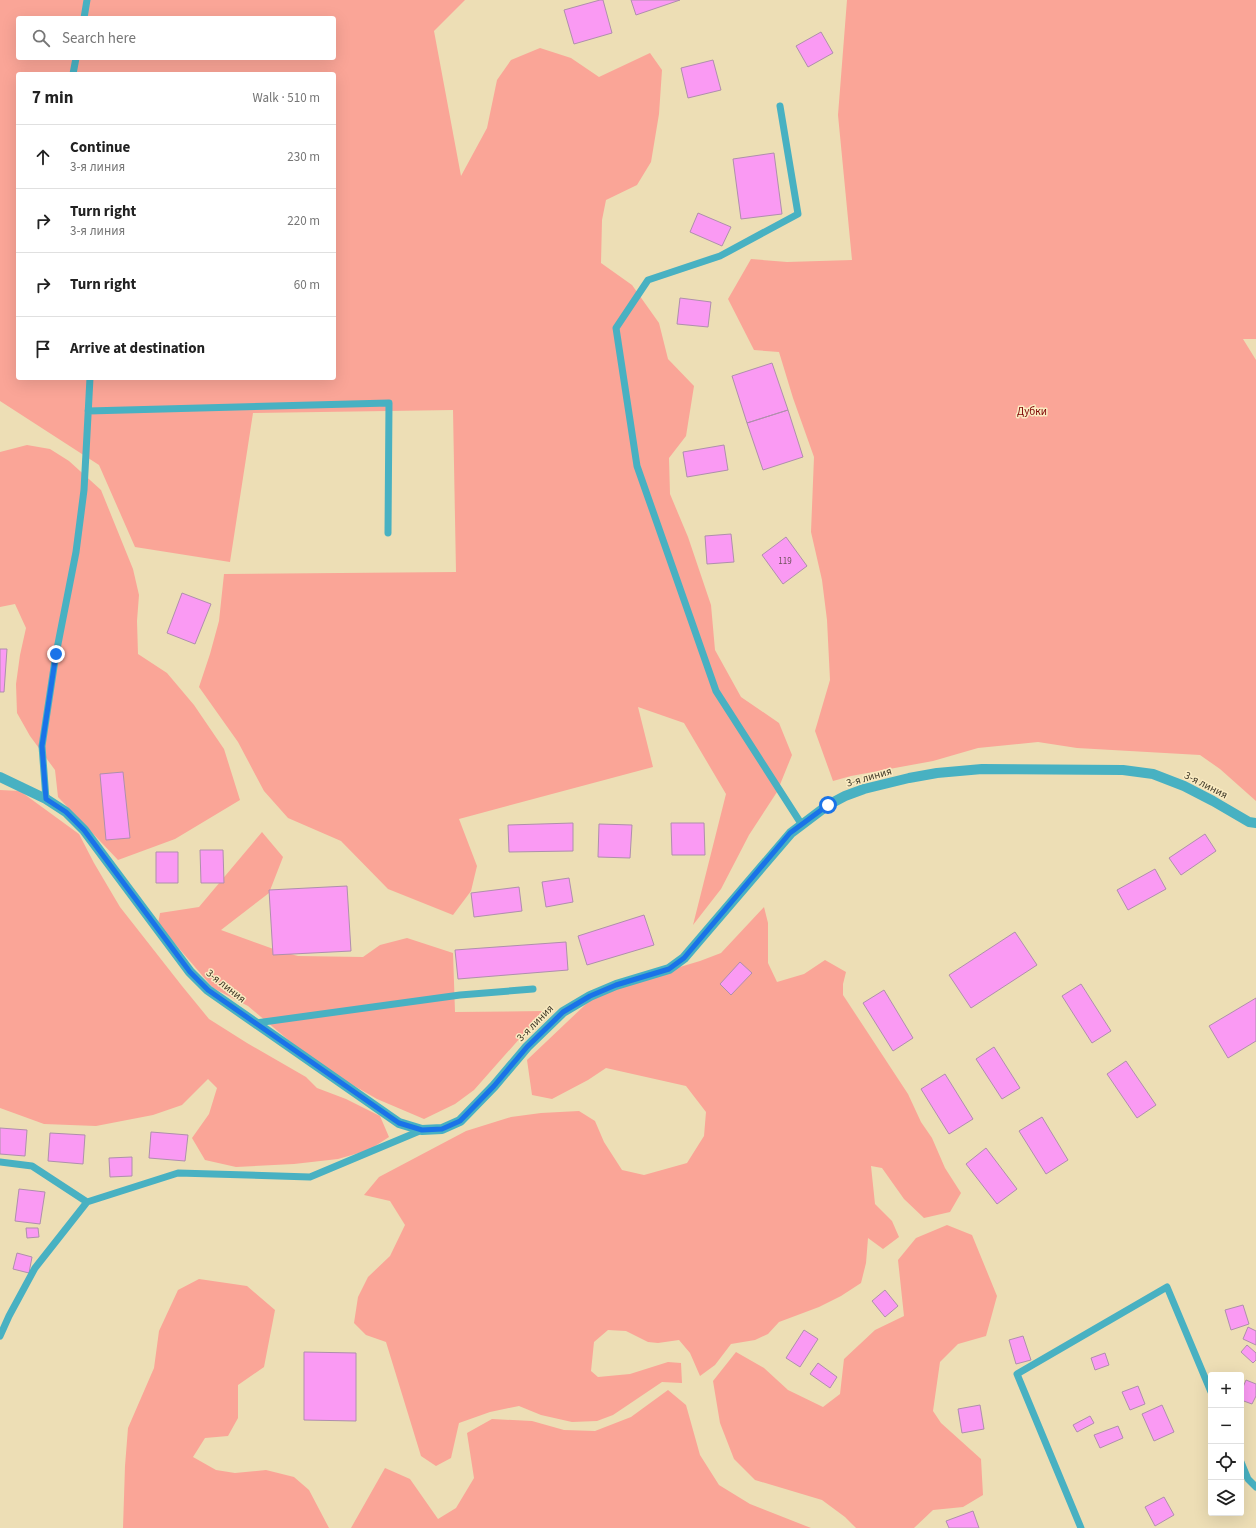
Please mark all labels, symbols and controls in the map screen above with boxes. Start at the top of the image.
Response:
search box [16,16,336,60]
icon: search [30,27,52,49]
text: Search here [62,28,136,49]
text: 7 min [32,86,73,110]
text: Walk · 510 m [252,89,320,107]
text: Continue [70,137,130,158]
icon: ahead [32,146,54,168]
text: 230 m [287,148,320,166]
text: 3-я линия [70,158,125,176]
text: Turn right [70,201,136,222]
icon: right [32,210,54,232]
text: 220 m [287,212,320,230]
text: 3-я линия [70,222,125,240]
icon: right [32,274,54,296]
text: Turn right [70,274,136,295]
text: 60 m [294,276,320,294]
icon: arrive [32,338,54,360]
text: Arrive at destination [70,338,205,359]
park label: Дубки [1017,404,1047,419]
house number: 119 [778,555,792,568]
route end [47,645,65,663]
street label: 3-я линия [844,763,894,791]
street label: 3-я линия [1182,768,1230,802]
route start [819,796,837,814]
street label: 3-я линия [203,966,249,1006]
street label: 3-я линия [513,1001,557,1045]
map controls [1208,1372,1244,1516]
button: + [1208,1372,1244,1408]
button: − [1208,1408,1244,1444]
button: locate [1208,1444,1244,1480]
button: layers [1208,1480,1244,1516]

